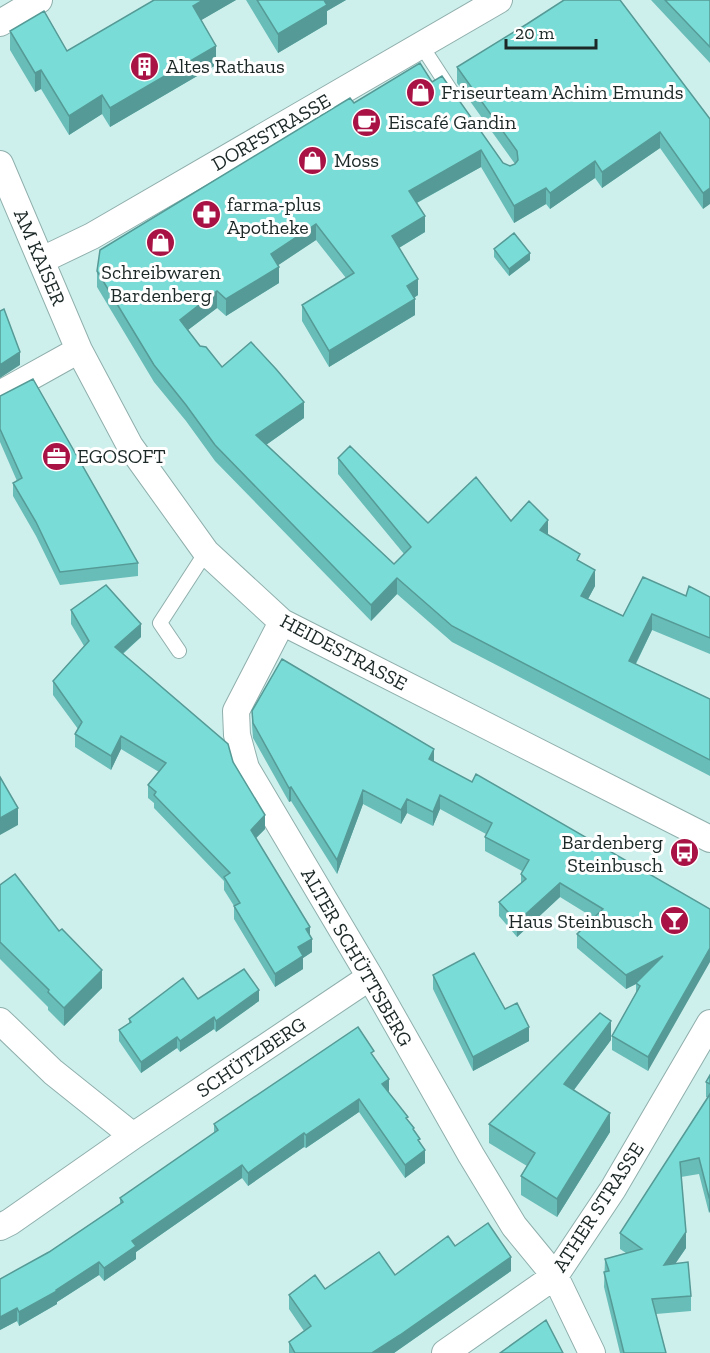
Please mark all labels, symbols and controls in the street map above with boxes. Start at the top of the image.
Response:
scale bar [506,12,596,50]
text: 20 m [515,22,555,44]
building icon: Altes Rathaus [129,50,161,82]
place label: Altes Rathaus [166,54,285,78]
shop icon: Friseurteam Achim Emunds [404,76,436,108]
place label: Friseurteam Achim Emunds [441,80,684,104]
street label: DORFSTRASSE [207,88,335,176]
cafe icon: Eiscafé Gandin [351,106,383,138]
place label: Eiscafé Gandin [388,110,517,134]
shop icon: Moss [297,144,329,176]
place label: Moss [334,148,379,172]
place label: farma-plus Apotheke [227,192,321,239]
pharmacy icon: farma-plus Apotheke [190,199,222,231]
street label: AM KAISER [9,205,71,309]
shop icon: Schreibwaren Bardenberg [145,226,177,258]
place label: Schreibwaren Bardenberg [101,260,221,307]
office icon: EGOSOFT [40,440,72,472]
place label: EGOSOFT [77,444,166,468]
street label: HEIDESTRASSE [276,608,412,696]
place label: Bardenberg Steinbusch [562,830,664,877]
bus stop icon: Bardenberg Steinbusch [668,837,700,869]
street label: ALTER SCHÜTTSBERG [296,863,418,1051]
bar icon: Haus Steinbusch [658,905,690,937]
place label: Haus Steinbusch [508,909,654,933]
street label: SCHÜTZBERG [192,1011,310,1102]
street label: ATHER STRASSE [547,1138,649,1276]

